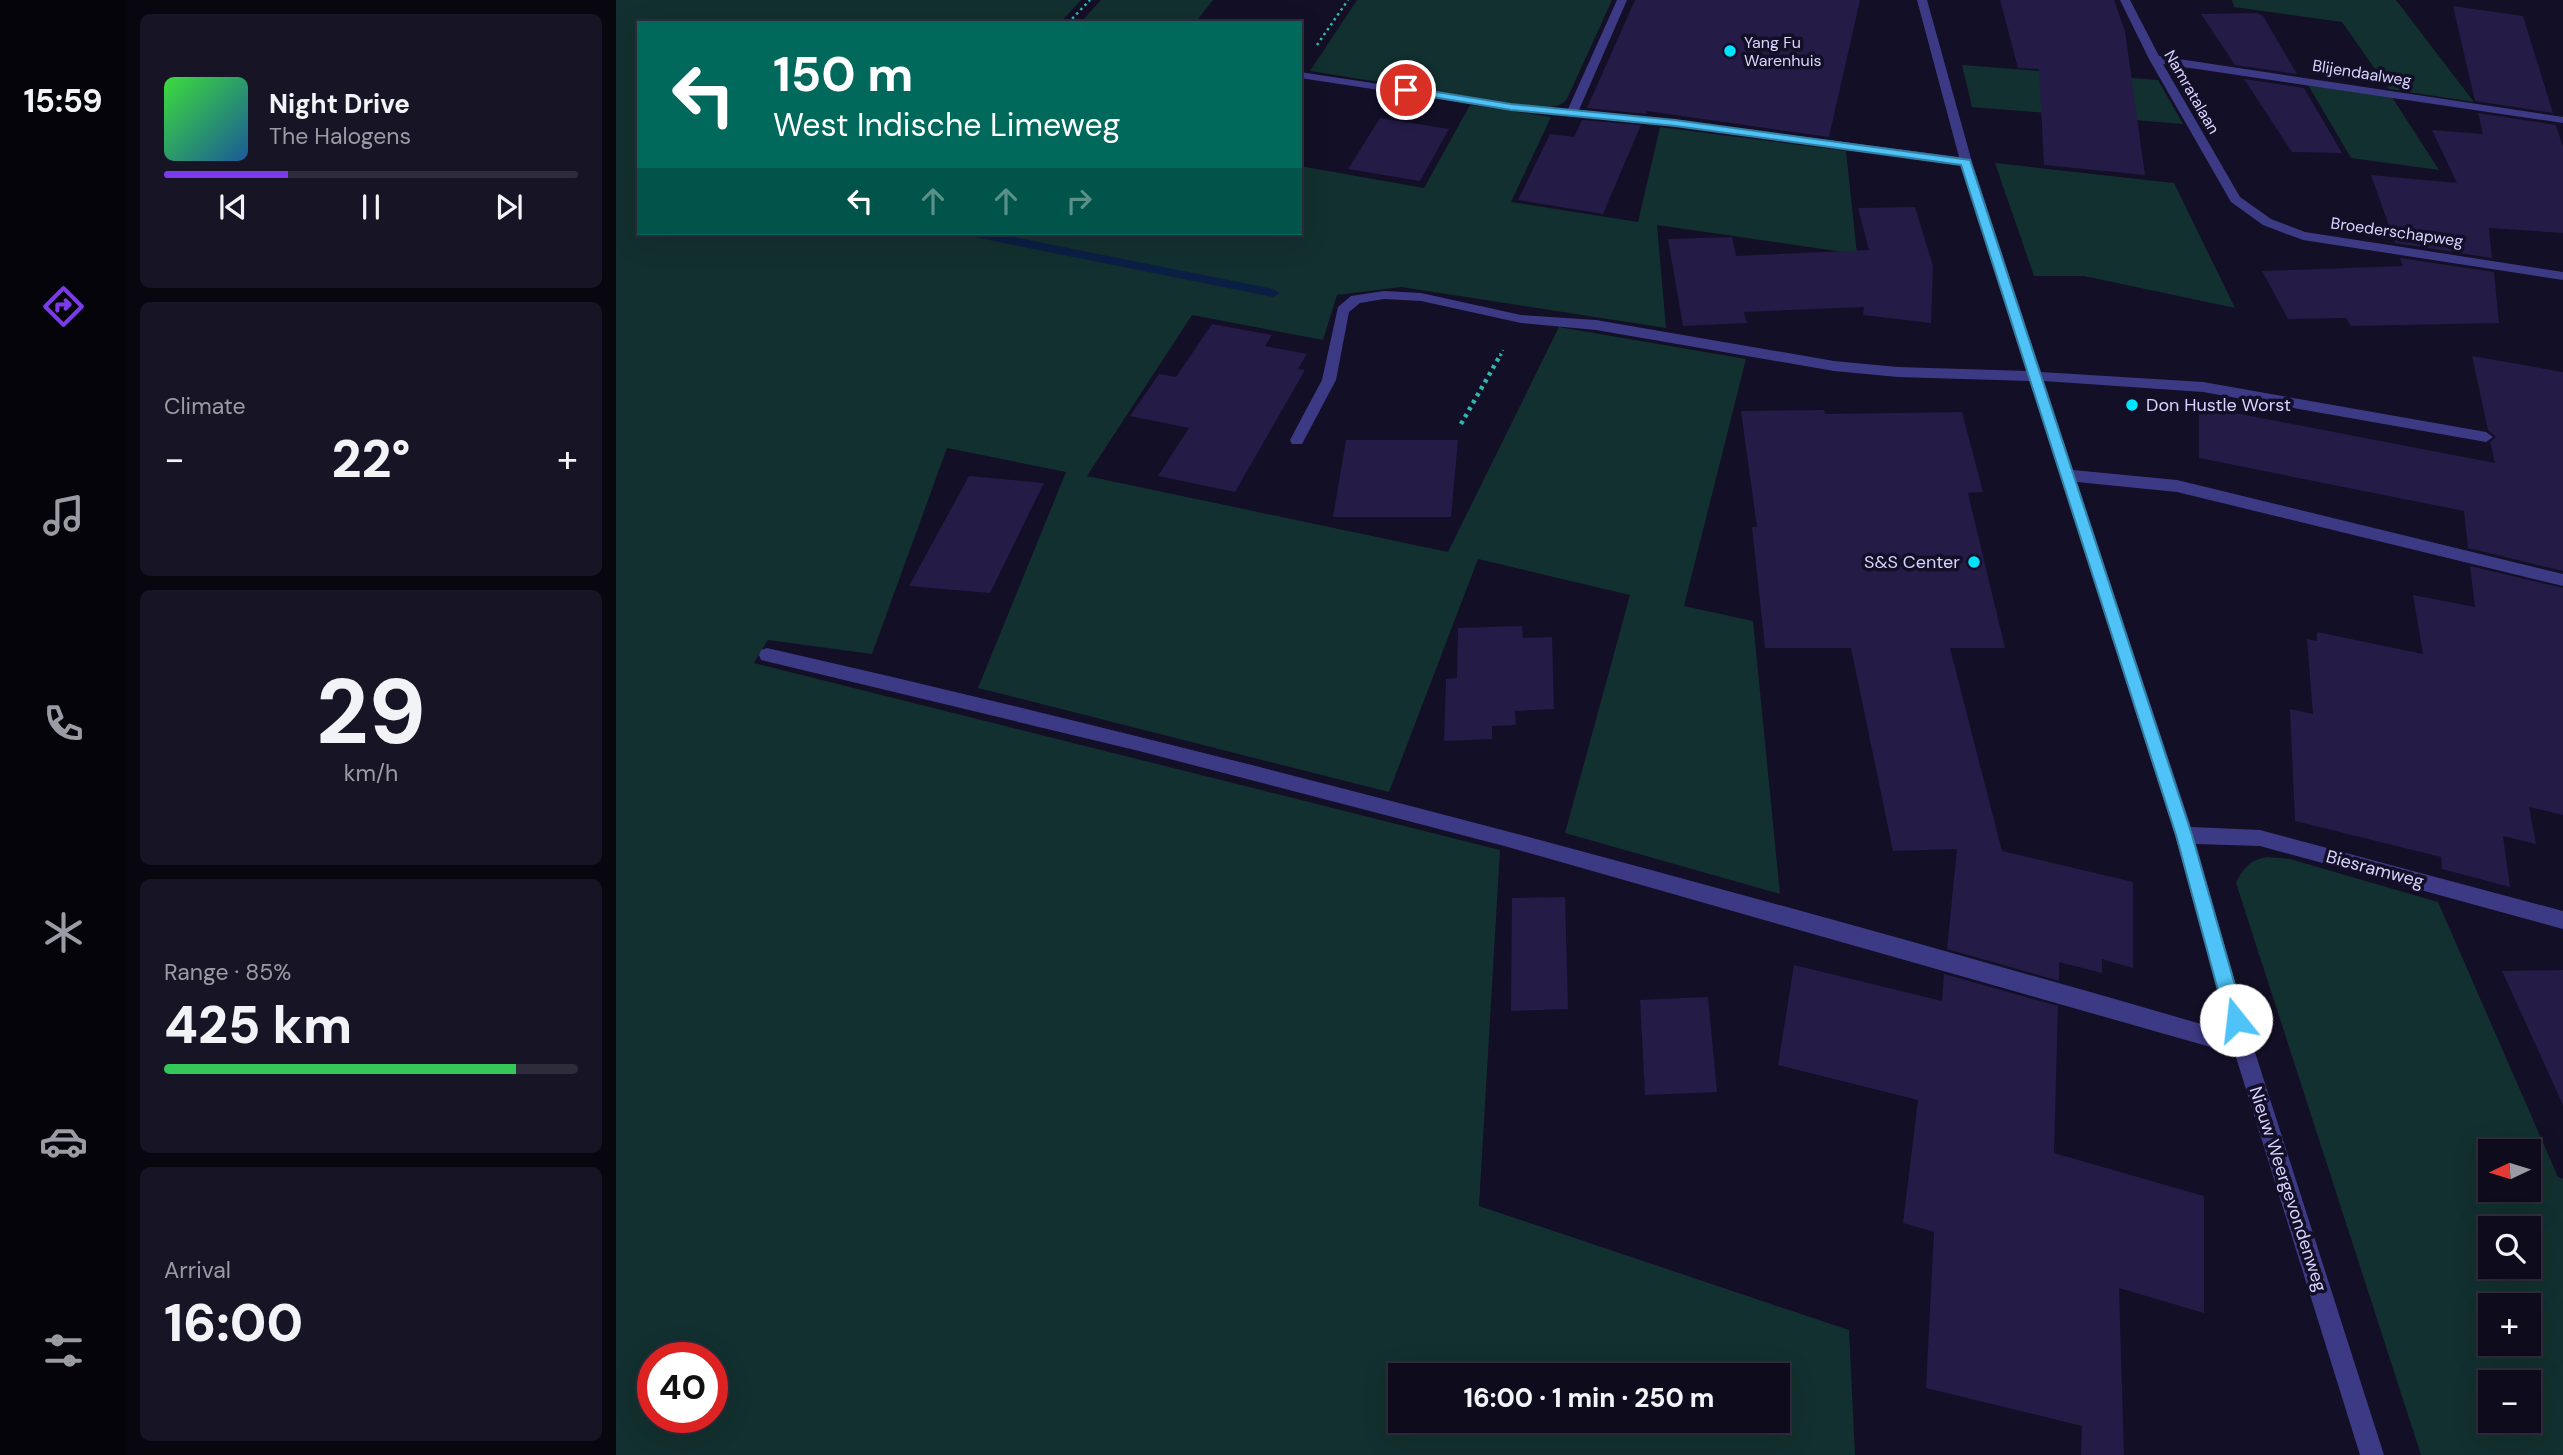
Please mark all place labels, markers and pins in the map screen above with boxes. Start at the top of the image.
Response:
place label: Yang Fu Warenhuis [1744,32,1822,71]
marker: Yang Fu Warenhuis [1722,43,1738,59]
pin [1376,60,1436,120]
place label: Don Hustle Worst [2146,393,2291,417]
marker: Don Hustle Worst [2124,397,2140,413]
place label: S&S Center [1864,550,1960,574]
marker: S&S Center [1966,554,1982,570]

